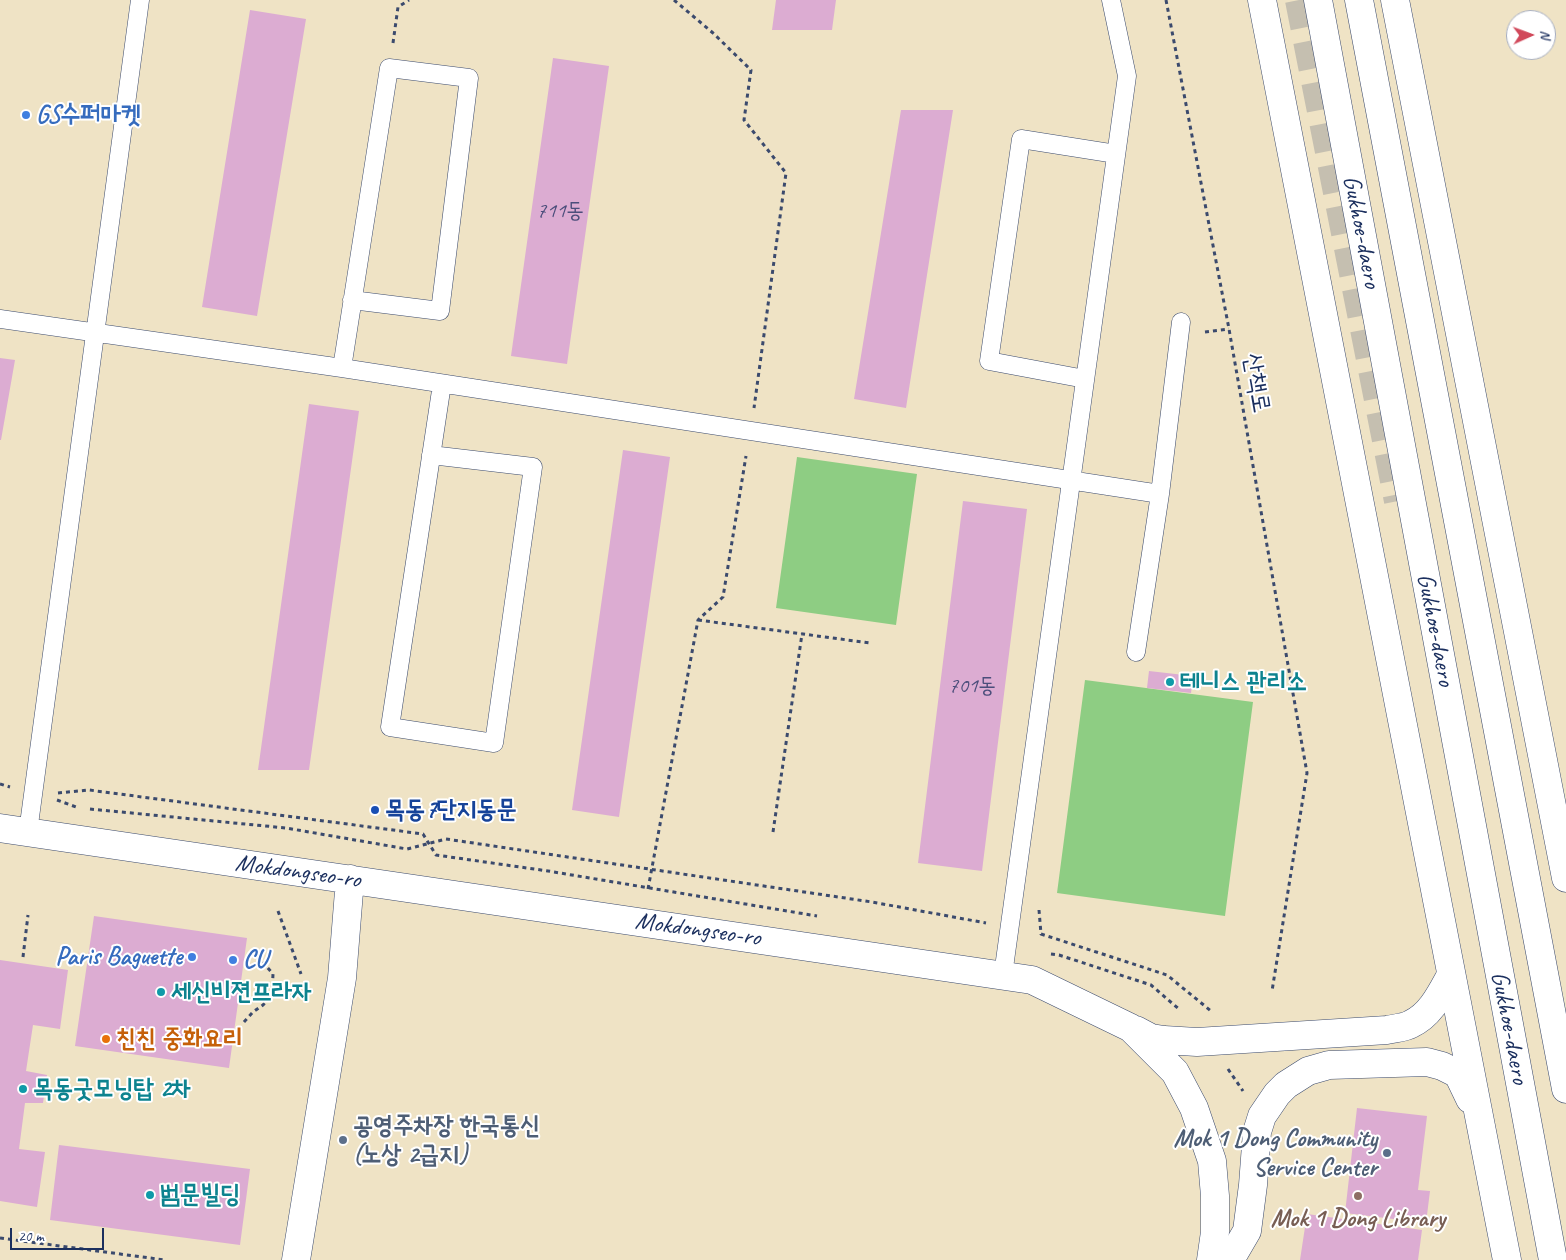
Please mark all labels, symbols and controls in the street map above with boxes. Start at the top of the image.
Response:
north arrow [1506,10,1556,60]
text: N [1537,30,1554,39]
place label: GS수퍼마켓 [36,100,141,130]
marker: GS수퍼마켓 [20,109,32,121]
street label: Gukhoe-daero [1335,173,1387,291]
house number: 711동 [536,198,584,224]
street label: 산책로 [1236,351,1276,415]
street label: Gukhoe-daero [1409,571,1461,689]
place label: 테니스 관리소 [1180,667,1307,697]
house number: 701동 [948,673,996,699]
marker: 테니스 관리소 [1164,676,1176,688]
place label: 목동7단지동문 [385,795,517,825]
marker: 목동7단지동문 [369,804,381,816]
street label: Mokdongseo-ro [233,848,363,896]
street label: Mokdongseo-ro [633,906,763,954]
place label: Paris Baguette [56,942,182,972]
place label: CU [243,945,267,975]
marker: Paris Baguette [186,951,198,963]
marker: CU [227,954,239,966]
street label: Gukhoe-daero [1483,969,1535,1087]
place label: 세신비젼프라자 [171,977,312,1007]
marker: 세신비젼프라자 [155,986,167,998]
place label: 친친 중화요리 [116,1024,243,1054]
marker: 친친 중화요리 [100,1033,112,1045]
place label: 목동굿모닝탑 2차 [33,1074,191,1104]
marker: 목동굿모닝탑 2차 [17,1083,29,1095]
place label: 공영주차장 한국통신 (노상 2급지) [353,1111,540,1170]
place label: Mok 1 Dong Community Service Center [1174,1124,1377,1183]
marker: 공영주차장 한국통신 (노상 2급지) [337,1134,349,1146]
marker: Mok 1 Dong Community Service Center [1381,1147,1393,1159]
place label: 범문빌딩 [160,1180,240,1210]
marker: 범문빌딩 [144,1189,156,1201]
marker: Mok 1 Dong Library [1352,1190,1364,1202]
place label: Mok 1 Dong Library [1271,1204,1445,1234]
scale bar [12,1218,106,1250]
text: 20 m [18,1227,44,1246]

